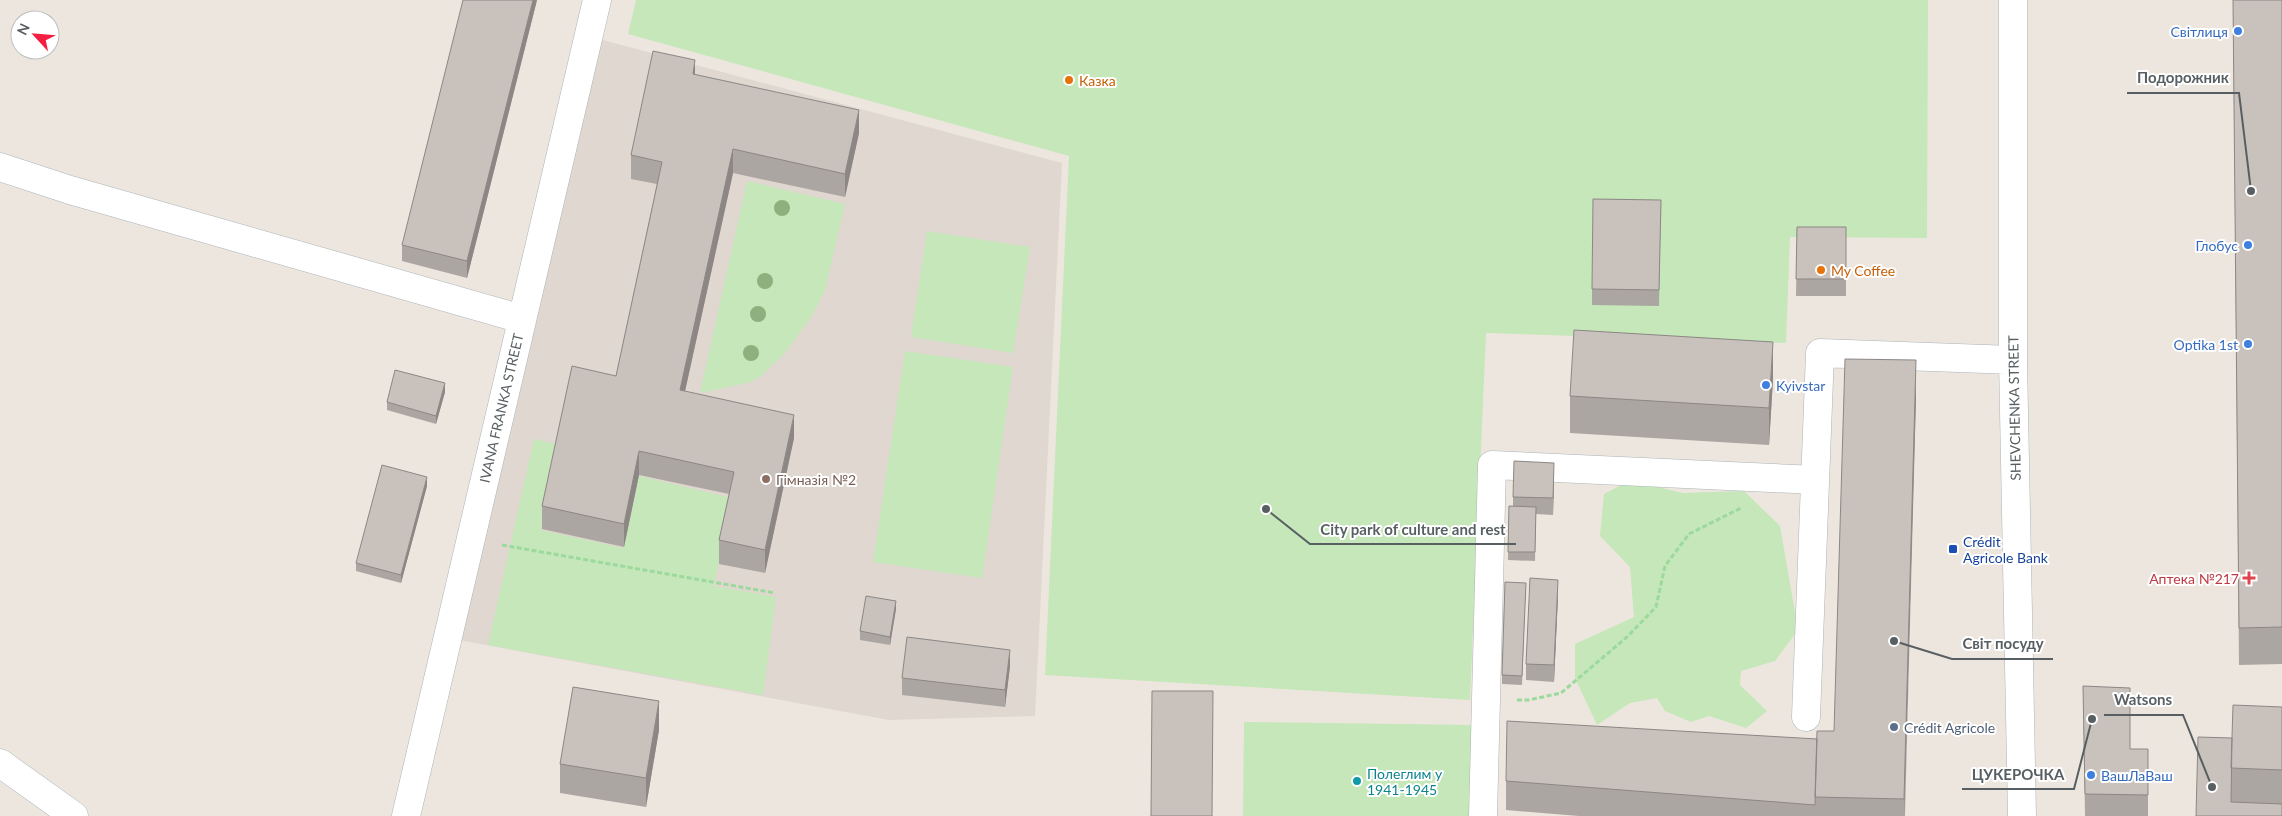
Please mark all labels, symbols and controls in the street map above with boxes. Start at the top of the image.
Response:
north arrow [10,10,60,60]
text: N [13,21,33,38]
place label: Свiтлиця [2170,23,2228,40]
marker: Свiтлиця [2232,25,2244,37]
callout: Подорожник [2127,63,2239,93]
text: Подорожник [2137,68,2230,86]
place label: Казка [1079,72,1116,89]
marker: Казка [1063,74,1075,86]
place label: Глобус [2195,237,2238,254]
marker: Глобус [2242,239,2254,251]
place label: My Coffee [1831,262,1895,279]
marker: My Coffee [1815,264,1827,276]
street label: IVANA FRANKA STREET [475,331,527,485]
street label: SHEVCHENKA STREET [2004,334,2024,481]
place label: Оptika 1st [2174,336,2238,353]
marker: Оptika 1st [2242,338,2254,350]
place label: Kyivstar [1776,377,1825,394]
marker: Kyivstar [1760,379,1772,391]
place label: Гімназія №2 [776,471,856,488]
marker: Гімназія №2 [760,473,772,485]
callout: City park of culture and rest [1310,514,1516,544]
text: City park of culture and rest [1320,520,1506,538]
place label: Crédit Agricole Bank [1963,533,2049,566]
marker: Crédit Agricole Bank [1947,543,1959,555]
place label: Аптека №217 [2149,570,2239,587]
marker: Аптека №217 [2243,572,2255,584]
callout: Світ посуду [1952,629,2053,659]
text: Світ посуду [1962,634,2044,652]
callout: Watsons [2104,685,2183,715]
text: Watsons [2114,690,2172,708]
place label: Crédit Agricole [1904,719,1995,736]
marker: Crédit Agricole [1888,721,1900,733]
callout: ЦУКЕРОЧКА [1962,759,2074,789]
place label: Полеглим у 1941-1945 [1367,765,1443,798]
text: ЦУКЕРОЧКА [1972,765,2065,783]
place label: ВашЛаВаш [2101,767,2173,784]
marker: ВашЛаВаш [2085,769,2097,781]
marker: Полеглим у 1941-1945 [1351,775,1363,787]

